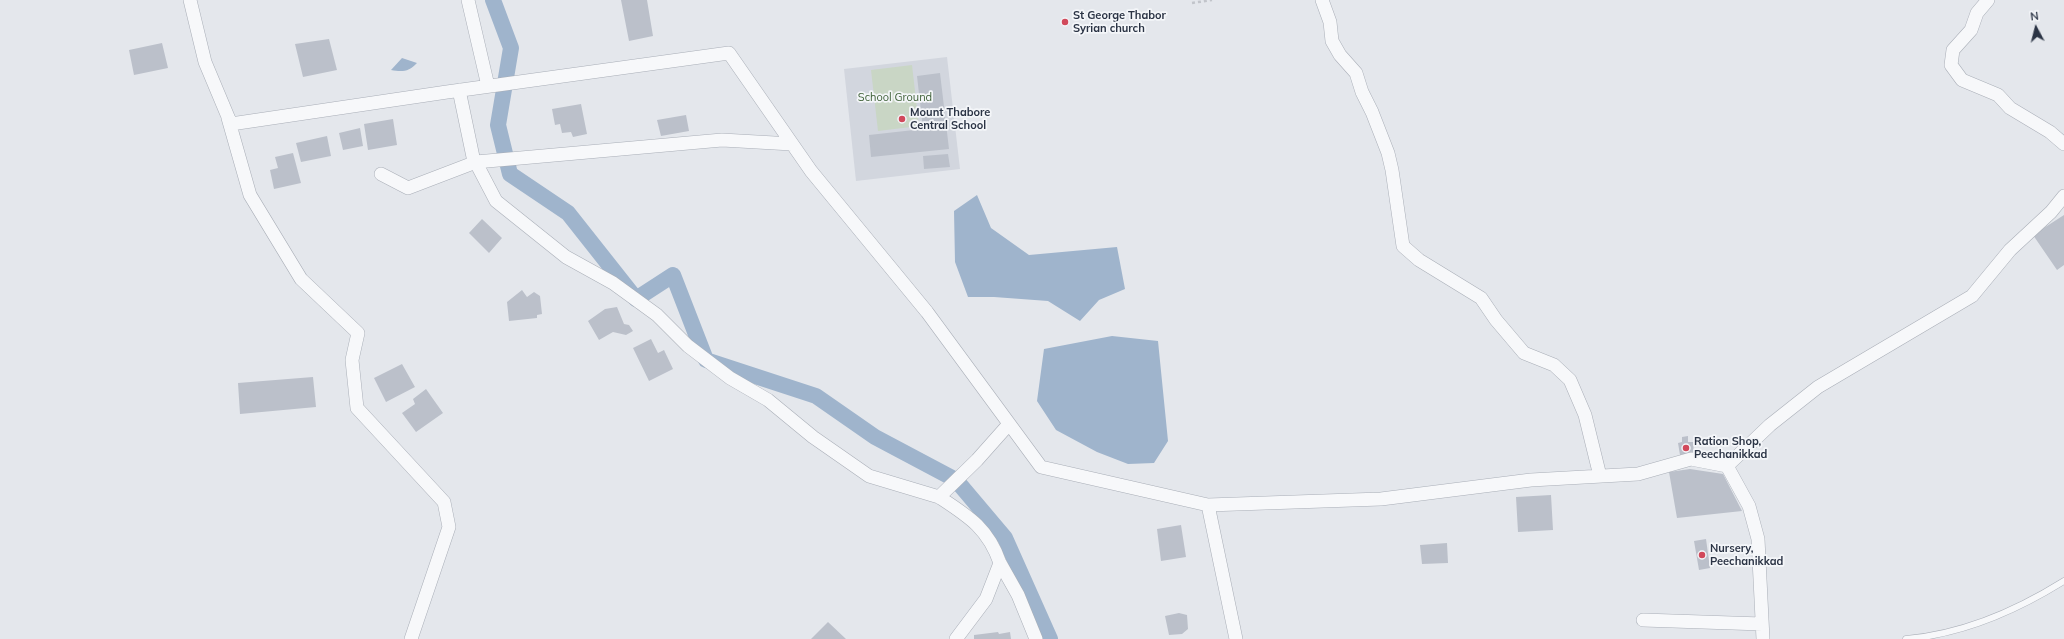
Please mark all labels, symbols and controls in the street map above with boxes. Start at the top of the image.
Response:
north arrow [2016,8,2056,48]
place label: St George Thabor Syrian church [1073,9,1166,35]
text: N [2030,9,2040,24]
marker: St George Thabor Syrian church [1060,17,1070,27]
park label: School Ground [858,91,932,105]
place label: Mount Thabore Central School [910,106,990,132]
marker: Mount Thabore Central School [897,114,907,124]
place label: Ration Shop, Peechanikkad [1694,435,1767,461]
marker: Ration Shop, Peechanikkad [1681,443,1691,453]
place label: Nursery, Peechanikkad [1710,542,1783,568]
marker: Nursery, Peechanikkad [1697,550,1707,560]

